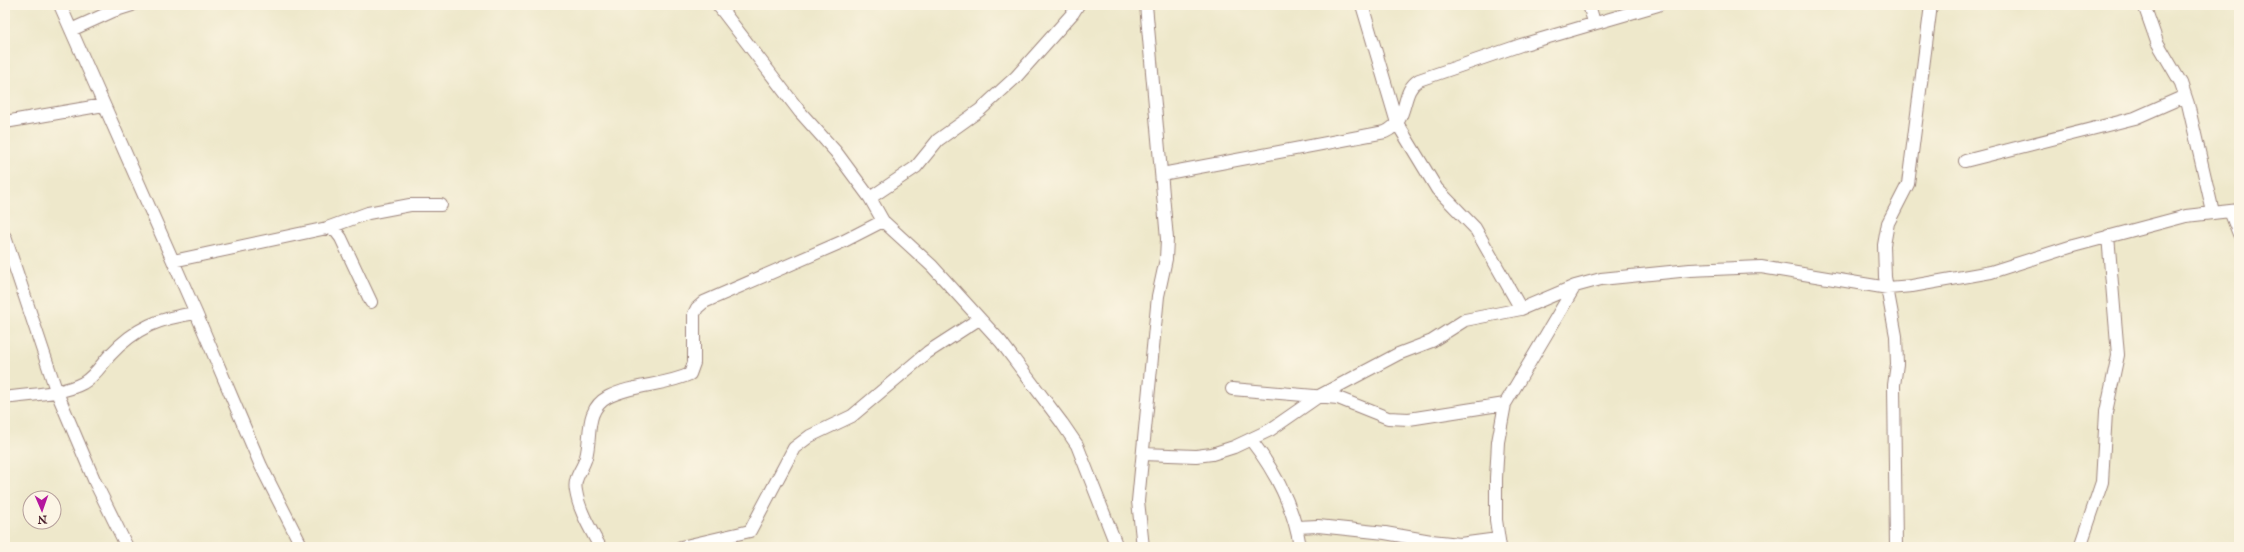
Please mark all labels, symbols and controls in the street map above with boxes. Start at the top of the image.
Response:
north arrow [22,490,62,530]
text: N [37,512,48,526]

